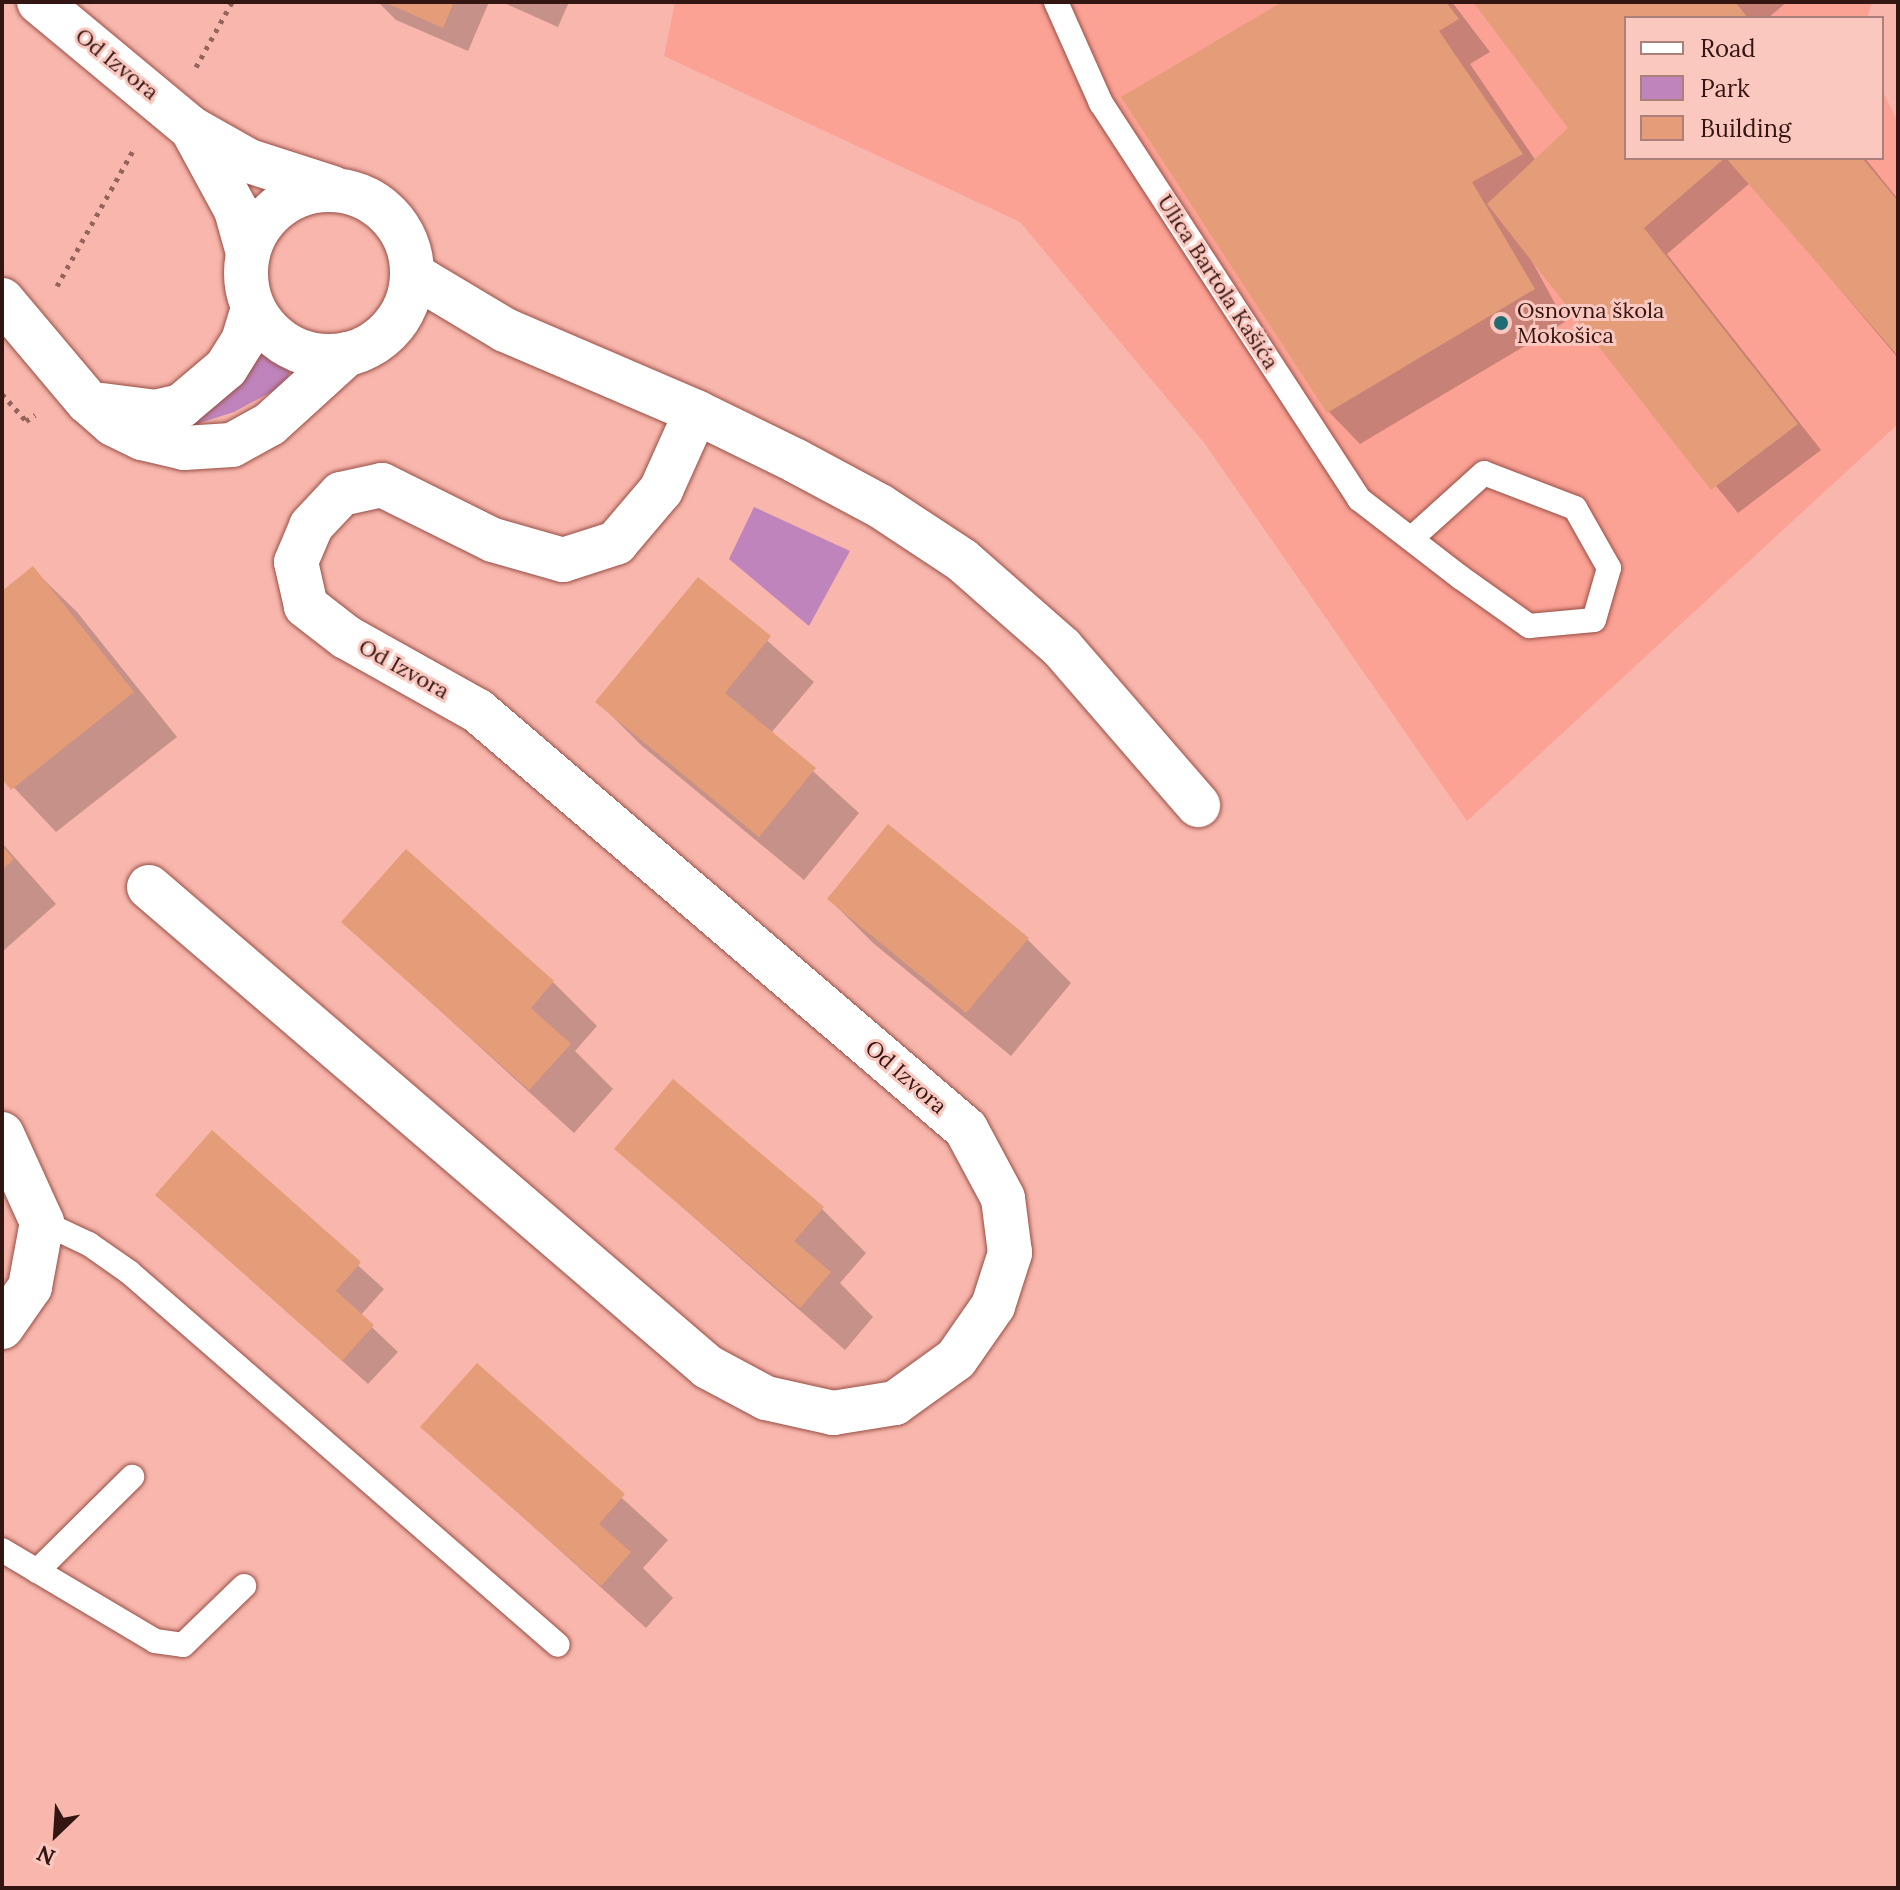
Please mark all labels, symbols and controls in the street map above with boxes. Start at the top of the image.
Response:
legend [1624,16,1884,160]
street label: Od Izvora [70,22,164,106]
text: Road [1700,33,1756,64]
text: Park [1700,73,1750,104]
text: Building [1700,113,1791,144]
street label: Ulica Bartola Kašića [1152,190,1284,374]
place label: Osnovna škola Mokošica [1517,297,1664,348]
marker: Osnovna škola Mokošica [1492,314,1510,332]
street label: Od Izvora [354,633,454,705]
street label: Od Izvora [860,1034,952,1120]
north arrow [16,1794,96,1874]
text: N [32,1839,59,1872]

